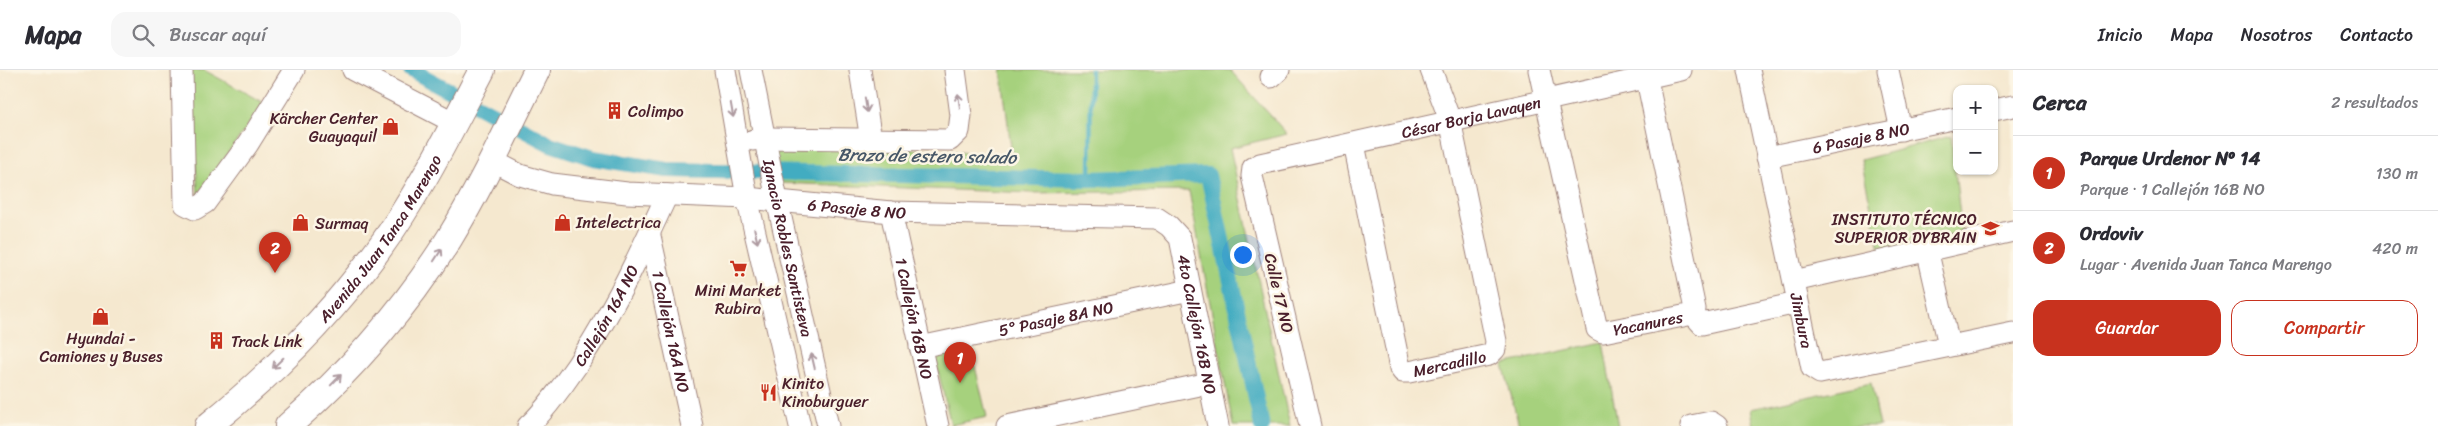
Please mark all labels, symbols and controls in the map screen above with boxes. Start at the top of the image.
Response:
search box [111,12,461,57]
text: Mapa [25,14,81,56]
text: Buscar aquí [169,18,266,51]
text: Inicio [2098,19,2143,51]
text: Mapa [2171,19,2213,51]
text: Nosotros [2241,19,2312,51]
text: Contacto [2340,19,2413,51]
icon: search [129,21,157,49]
text: Cerca [2033,84,2087,122]
map controls [1953,85,1998,175]
button: + [1953,85,1998,130]
street label: César Borja Lavayen [1398,87,1544,147]
text: 2 resultados [2331,88,2418,117]
one-way arrow [954,93,964,109]
one-way arrow [861,96,871,112]
place label: Colimpo [628,97,684,126]
building icon: Colimpo [604,101,624,121]
one-way arrow [728,102,738,118]
place label: Kärcher Center Guayaquil [270,104,378,151]
street label: 6 Pasaje 8 NO [1810,114,1912,162]
shop icon: Kärcher Center Guayaquil [381,117,401,137]
button: − [1953,130,1998,175]
water label: Brazo de estero salado [837,138,1018,174]
text: Parque Urdenor Nº 14 [2080,142,2260,175]
street label: Avenida Juan Tanca Marengo [310,149,449,330]
street label: Ignacio Robles Santisteva [755,156,822,340]
text: 1 [2046,159,2052,188]
text: 130 m [2376,159,2418,188]
text: Parque · 1 Callejón 16B NO [2080,175,2265,204]
street label: 6 Pasaje 8 NO [806,189,907,227]
place label: INSTITUTO TÉCNICO SUPERIOR DYBRAIN [1831,205,1977,252]
place label: Intelectrica [575,208,661,237]
place label: Surmaq [315,209,369,238]
shop icon: Intelectrica [552,212,572,232]
shop icon: Surmaq [291,213,311,233]
text: Ordoviv [2080,217,2143,250]
school or university icon: INSTITUTO TÉCNICO SUPERIOR DYBRAIN [1981,218,2001,238]
one-way arrow [752,227,761,243]
pin: 2 [259,232,291,273]
text: 2 [2044,234,2054,263]
text: 420 m [2372,234,2418,263]
your location [1230,242,1256,268]
one-way arrow [433,248,443,262]
street label: Calle 17 NO [1256,250,1302,336]
text: Lugar · Avenida Juan Tanca Marengo [2080,250,2332,279]
street label: 4to Callejón 16B NO [1169,252,1226,397]
street label: 1 Callejón 16B NO [887,255,942,382]
street label: Callejón 16A NO [566,259,646,372]
supermarket icon: Mini Market Rubira [728,259,748,279]
street label: 1 Callejón 16A NO [644,268,699,395]
place label: Mini Market Rubira [695,276,781,323]
street label: Jimbura [1782,289,1822,351]
street label: 5° Pasaje 8A NO [996,292,1116,345]
button: Guardar [2033,300,2221,356]
button: Compartir [2231,300,2418,356]
street label: Yacanures [1611,302,1686,344]
shop icon: Hyundai - Camiones y Buses [91,307,111,327]
place label: Hyundai - Camiones y Buses [40,324,163,371]
place label: Track Link [231,327,303,356]
building icon: Track Link [207,331,227,351]
pin: 1 [944,342,976,383]
street label: Mercadillo [1410,342,1489,385]
one-way arrow [808,354,817,370]
one-way arrow [272,357,284,369]
place label: Kinito Kinoburguer [782,369,869,416]
one-way arrow [330,374,342,387]
restaurant icon: Kinito Kinoburguer [758,382,778,402]

